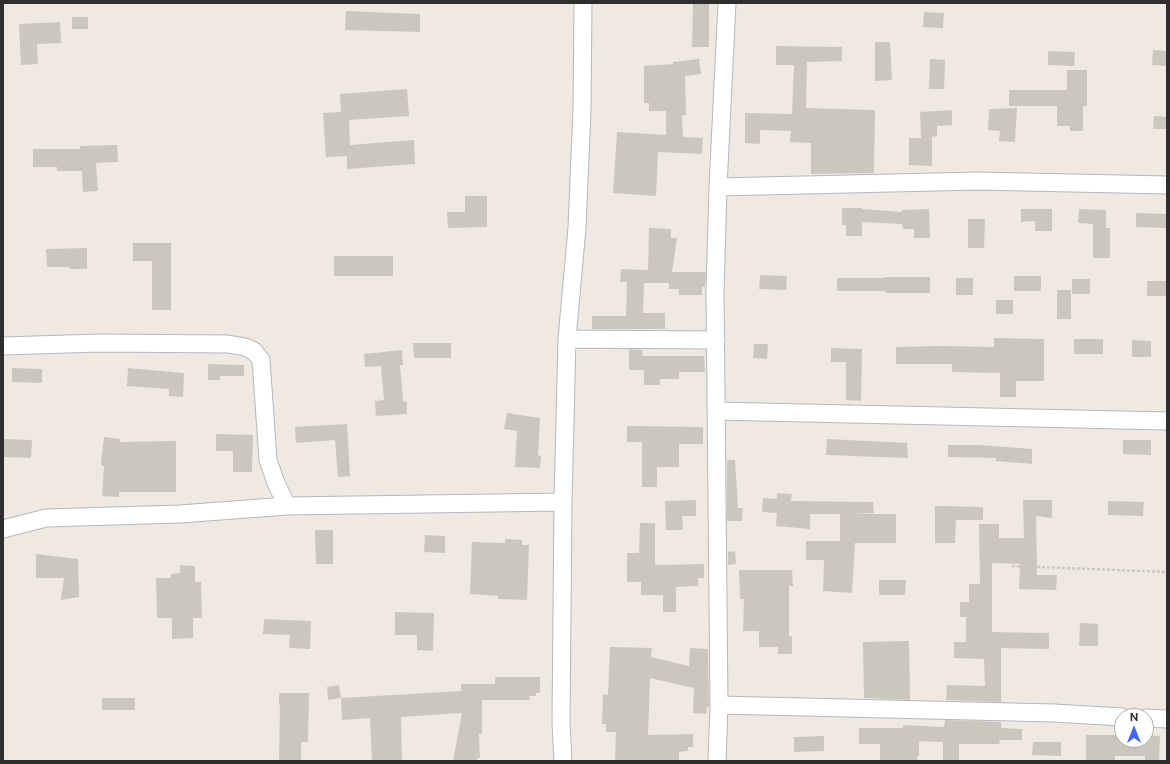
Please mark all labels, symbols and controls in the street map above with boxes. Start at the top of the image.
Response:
north arrow [1114,708,1154,748]
text: N [1130,711,1138,723]

